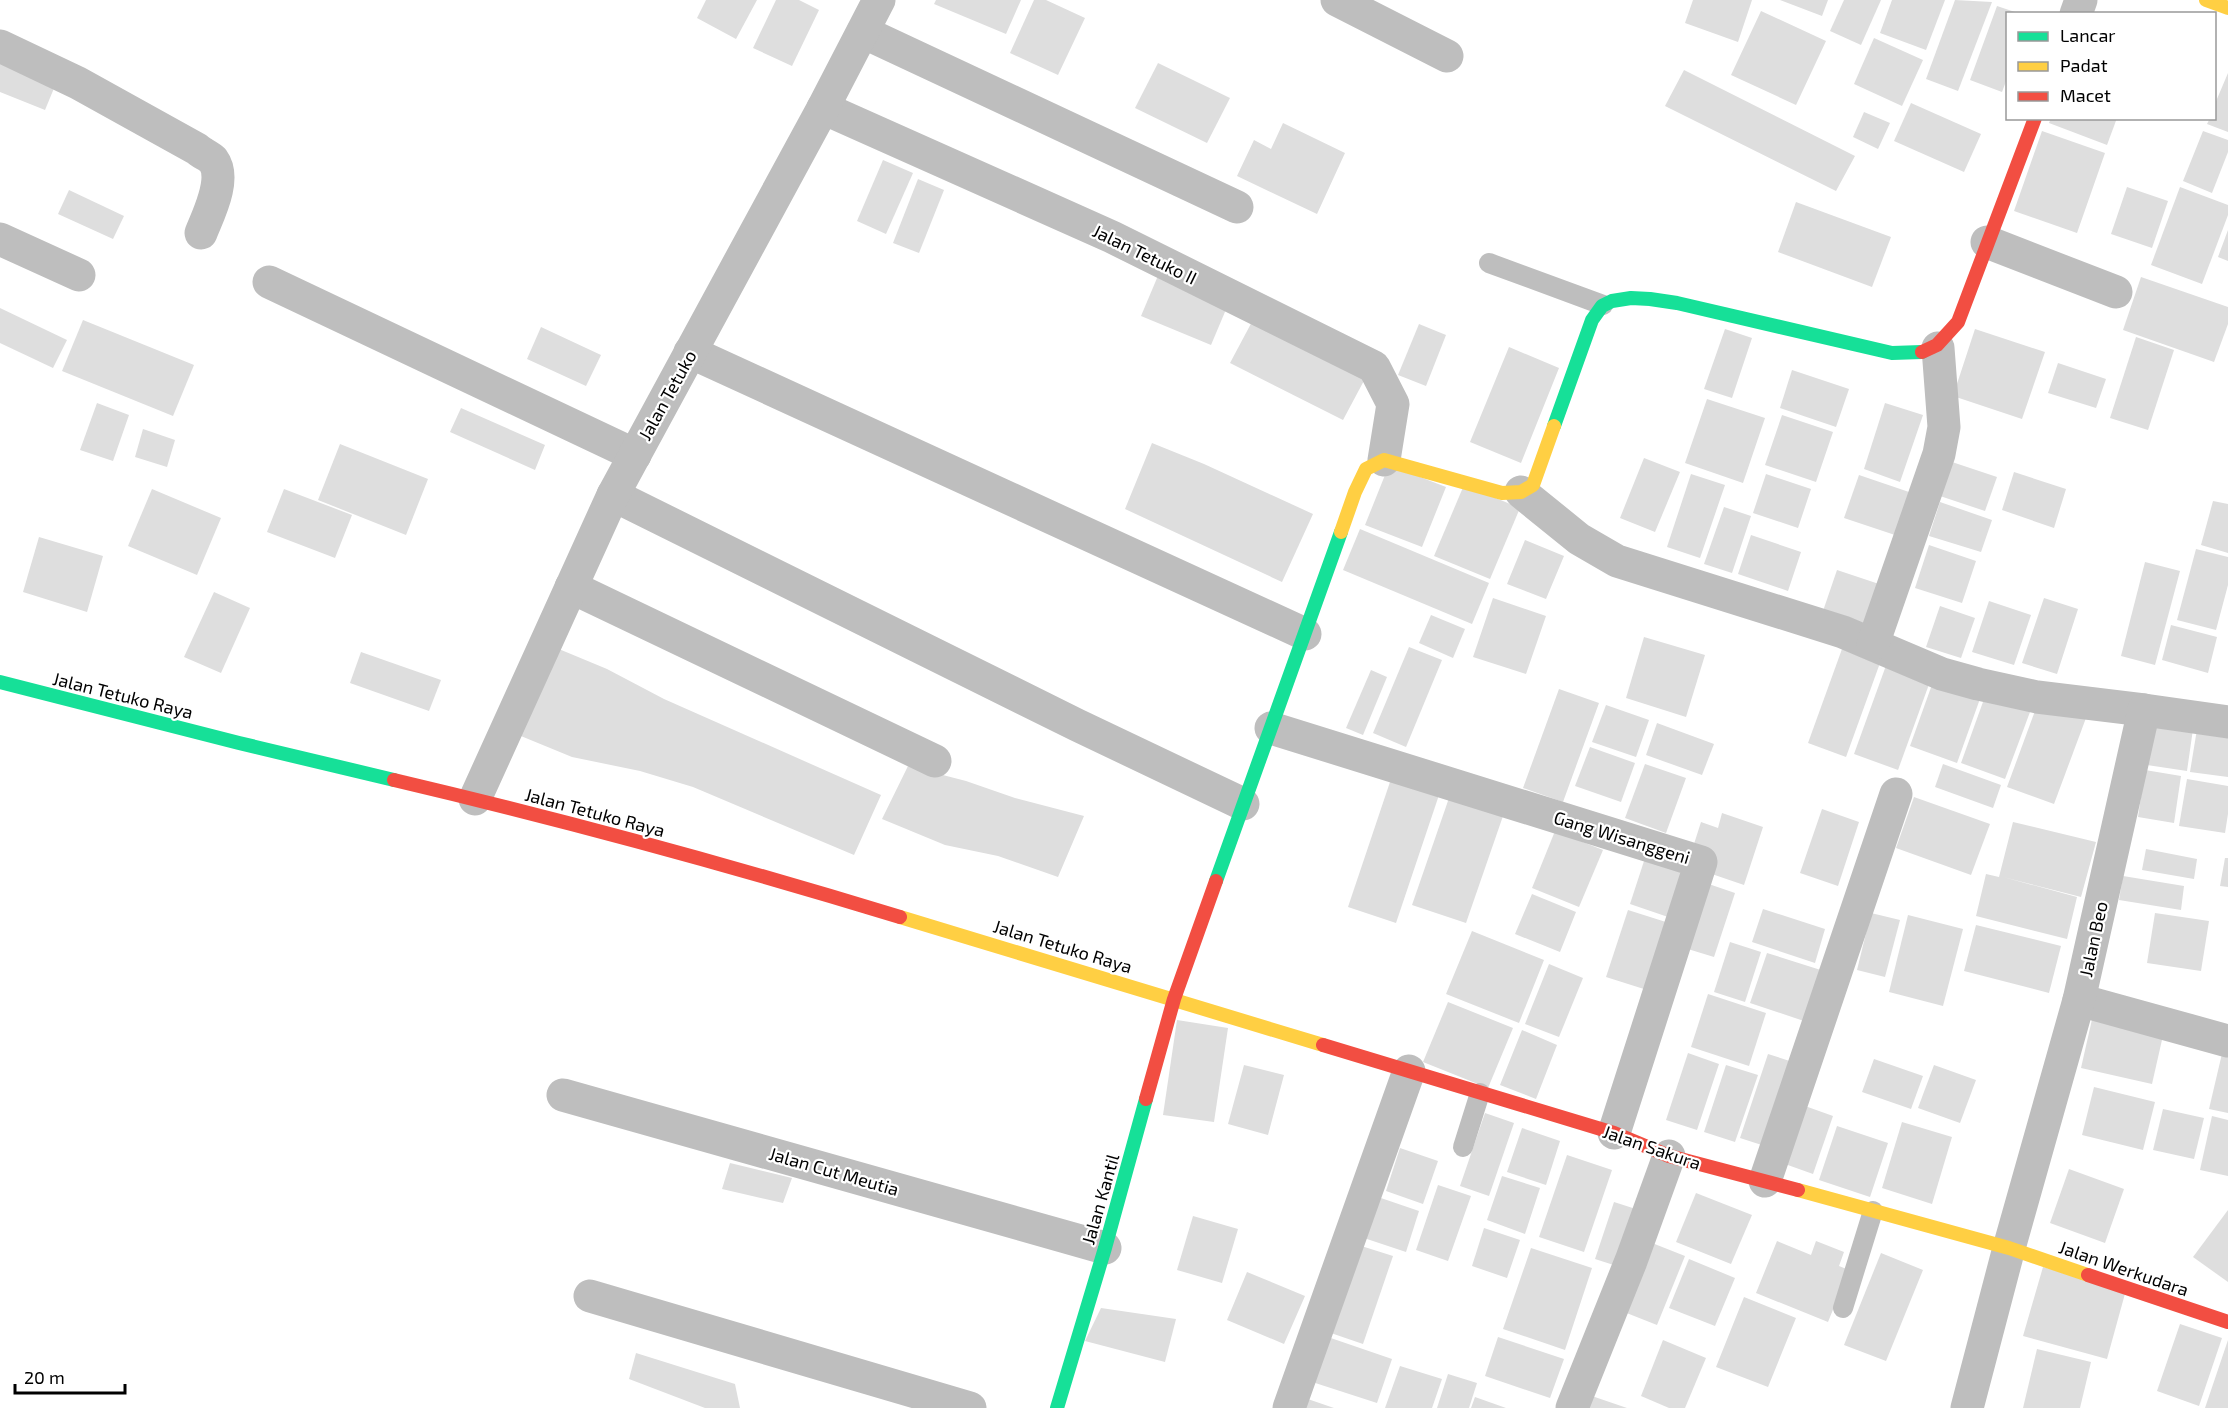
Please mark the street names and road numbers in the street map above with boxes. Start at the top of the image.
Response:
street label: Jalan Tetuko II [1089,219,1201,289]
street label: Jalan Tetuko [633,346,701,444]
street label: Jalan Tetuko Raya [50,667,196,723]
street label: Jalan Tetuko Raya [523,783,667,841]
street label: Gang Wisanggeni [1551,806,1693,868]
street label: Jalan Beo [2074,899,2112,979]
street label: Jalan Tetuko Raya [991,914,1135,978]
street label: Jalan Sakura [1600,1120,1704,1174]
street label: Jalan Cut Meutia [767,1142,901,1200]
street label: Jalan Kantil [1077,1150,1124,1247]
street label: Jalan Werkudara [2056,1235,2192,1301]

